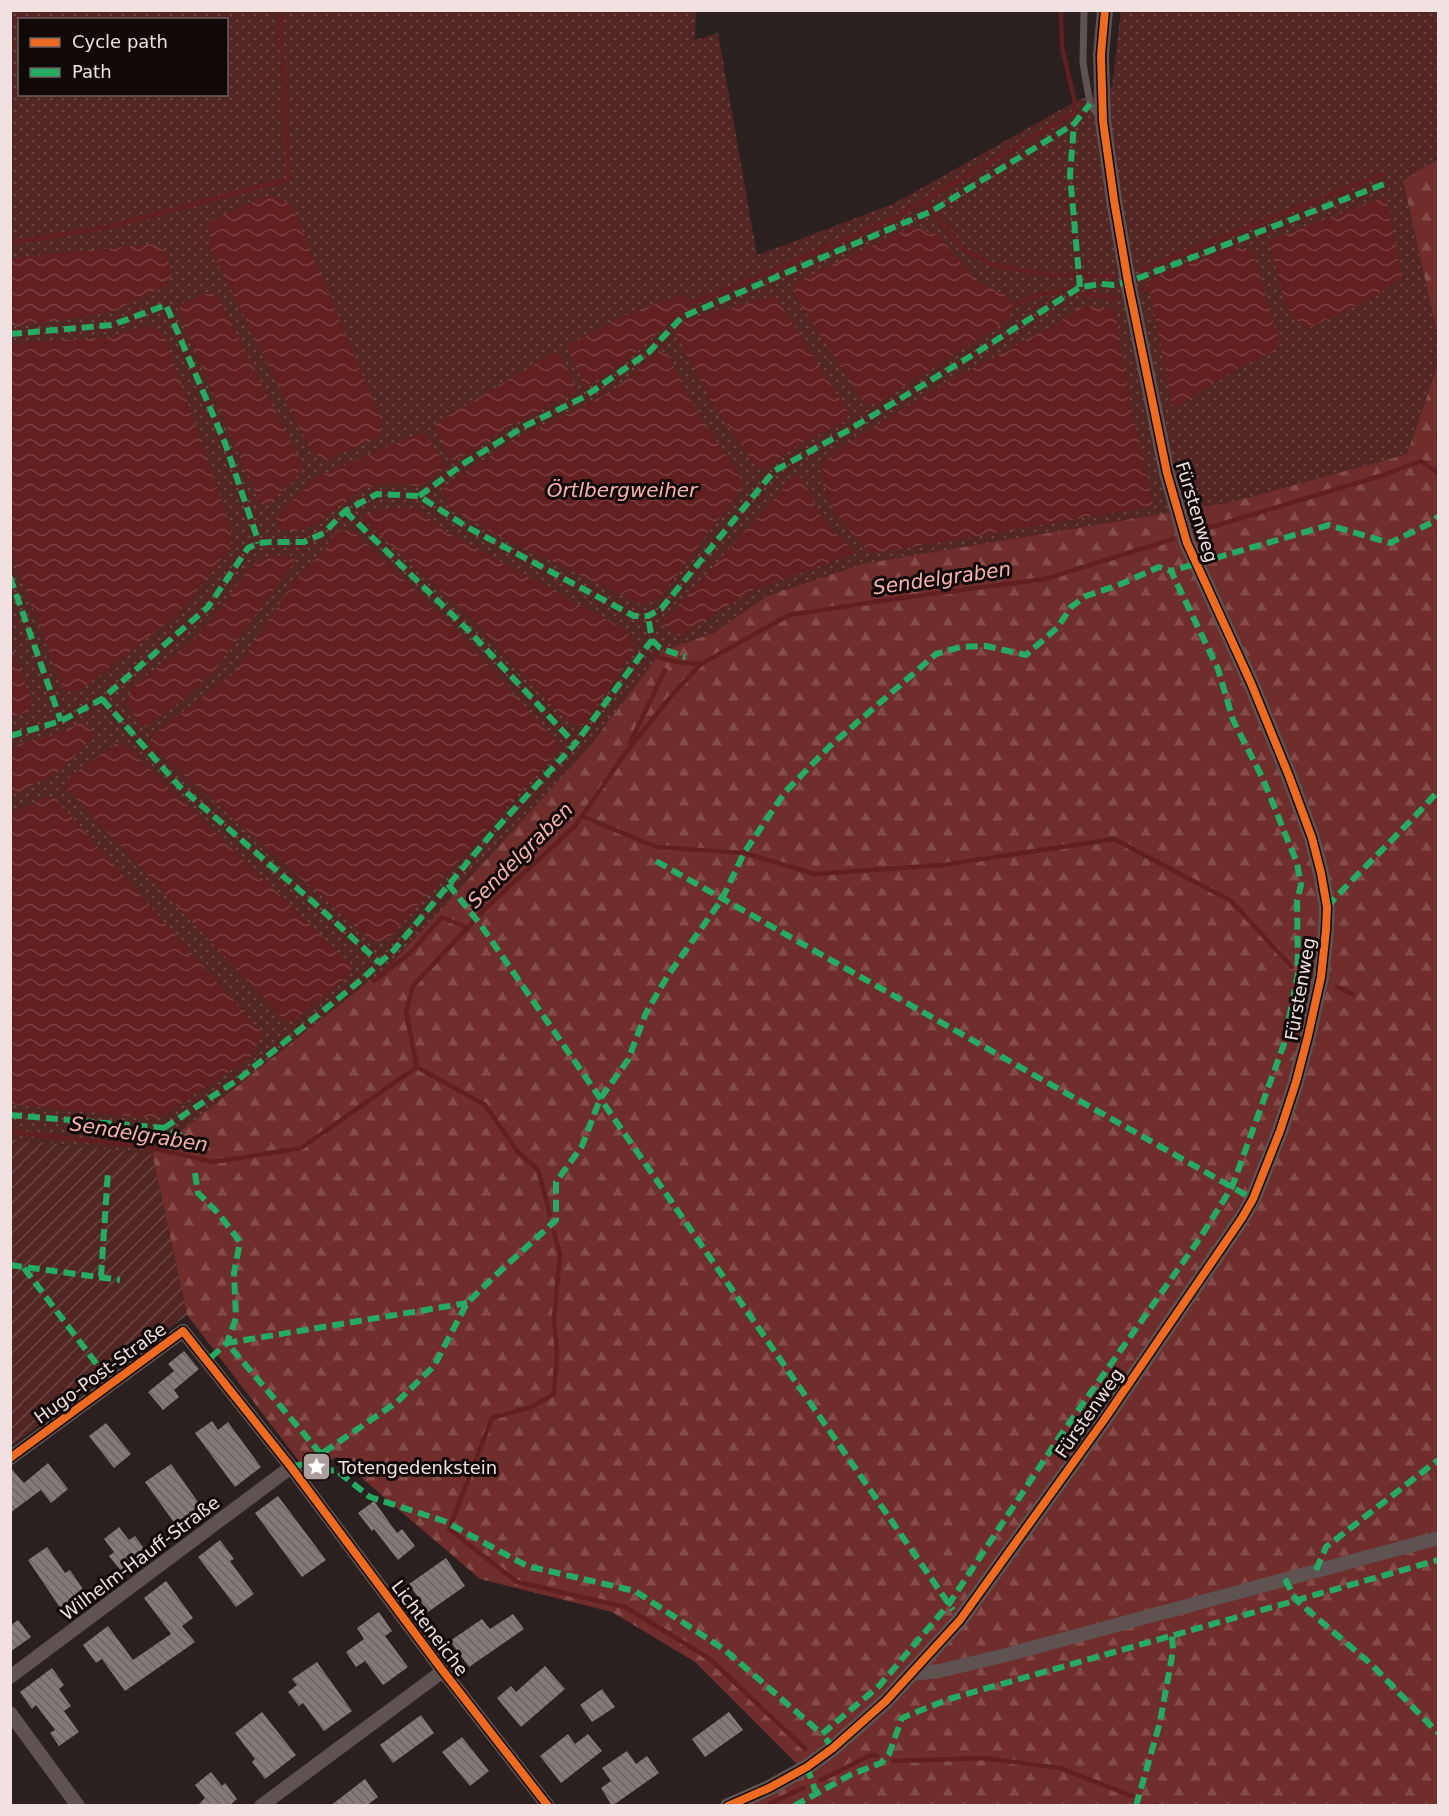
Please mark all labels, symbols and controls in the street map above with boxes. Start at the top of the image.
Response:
legend [18,18,228,96]
text: Cycle path [72,31,168,52]
text: Path [72,61,112,82]
street label: Fürstenweg [1172,459,1222,565]
water label: Örtlbergweiher [547,478,699,502]
water label: Sendelgraben [871,556,1013,600]
water label: Sendelgraben [462,797,578,913]
street label: Fürstenweg [1281,936,1319,1042]
water label: Sendelgraben [68,1111,210,1157]
street label: Hugo-Post-Straße [30,1318,170,1428]
street label: Fürstenweg [1050,1364,1128,1462]
place icon: Totengedenkstein [301,1451,333,1483]
place label: Totengedenkstein [337,1457,497,1478]
street label: Wilhelm-Hauff-Straße [57,1492,223,1624]
street label: Lichteneiche [387,1576,473,1680]

